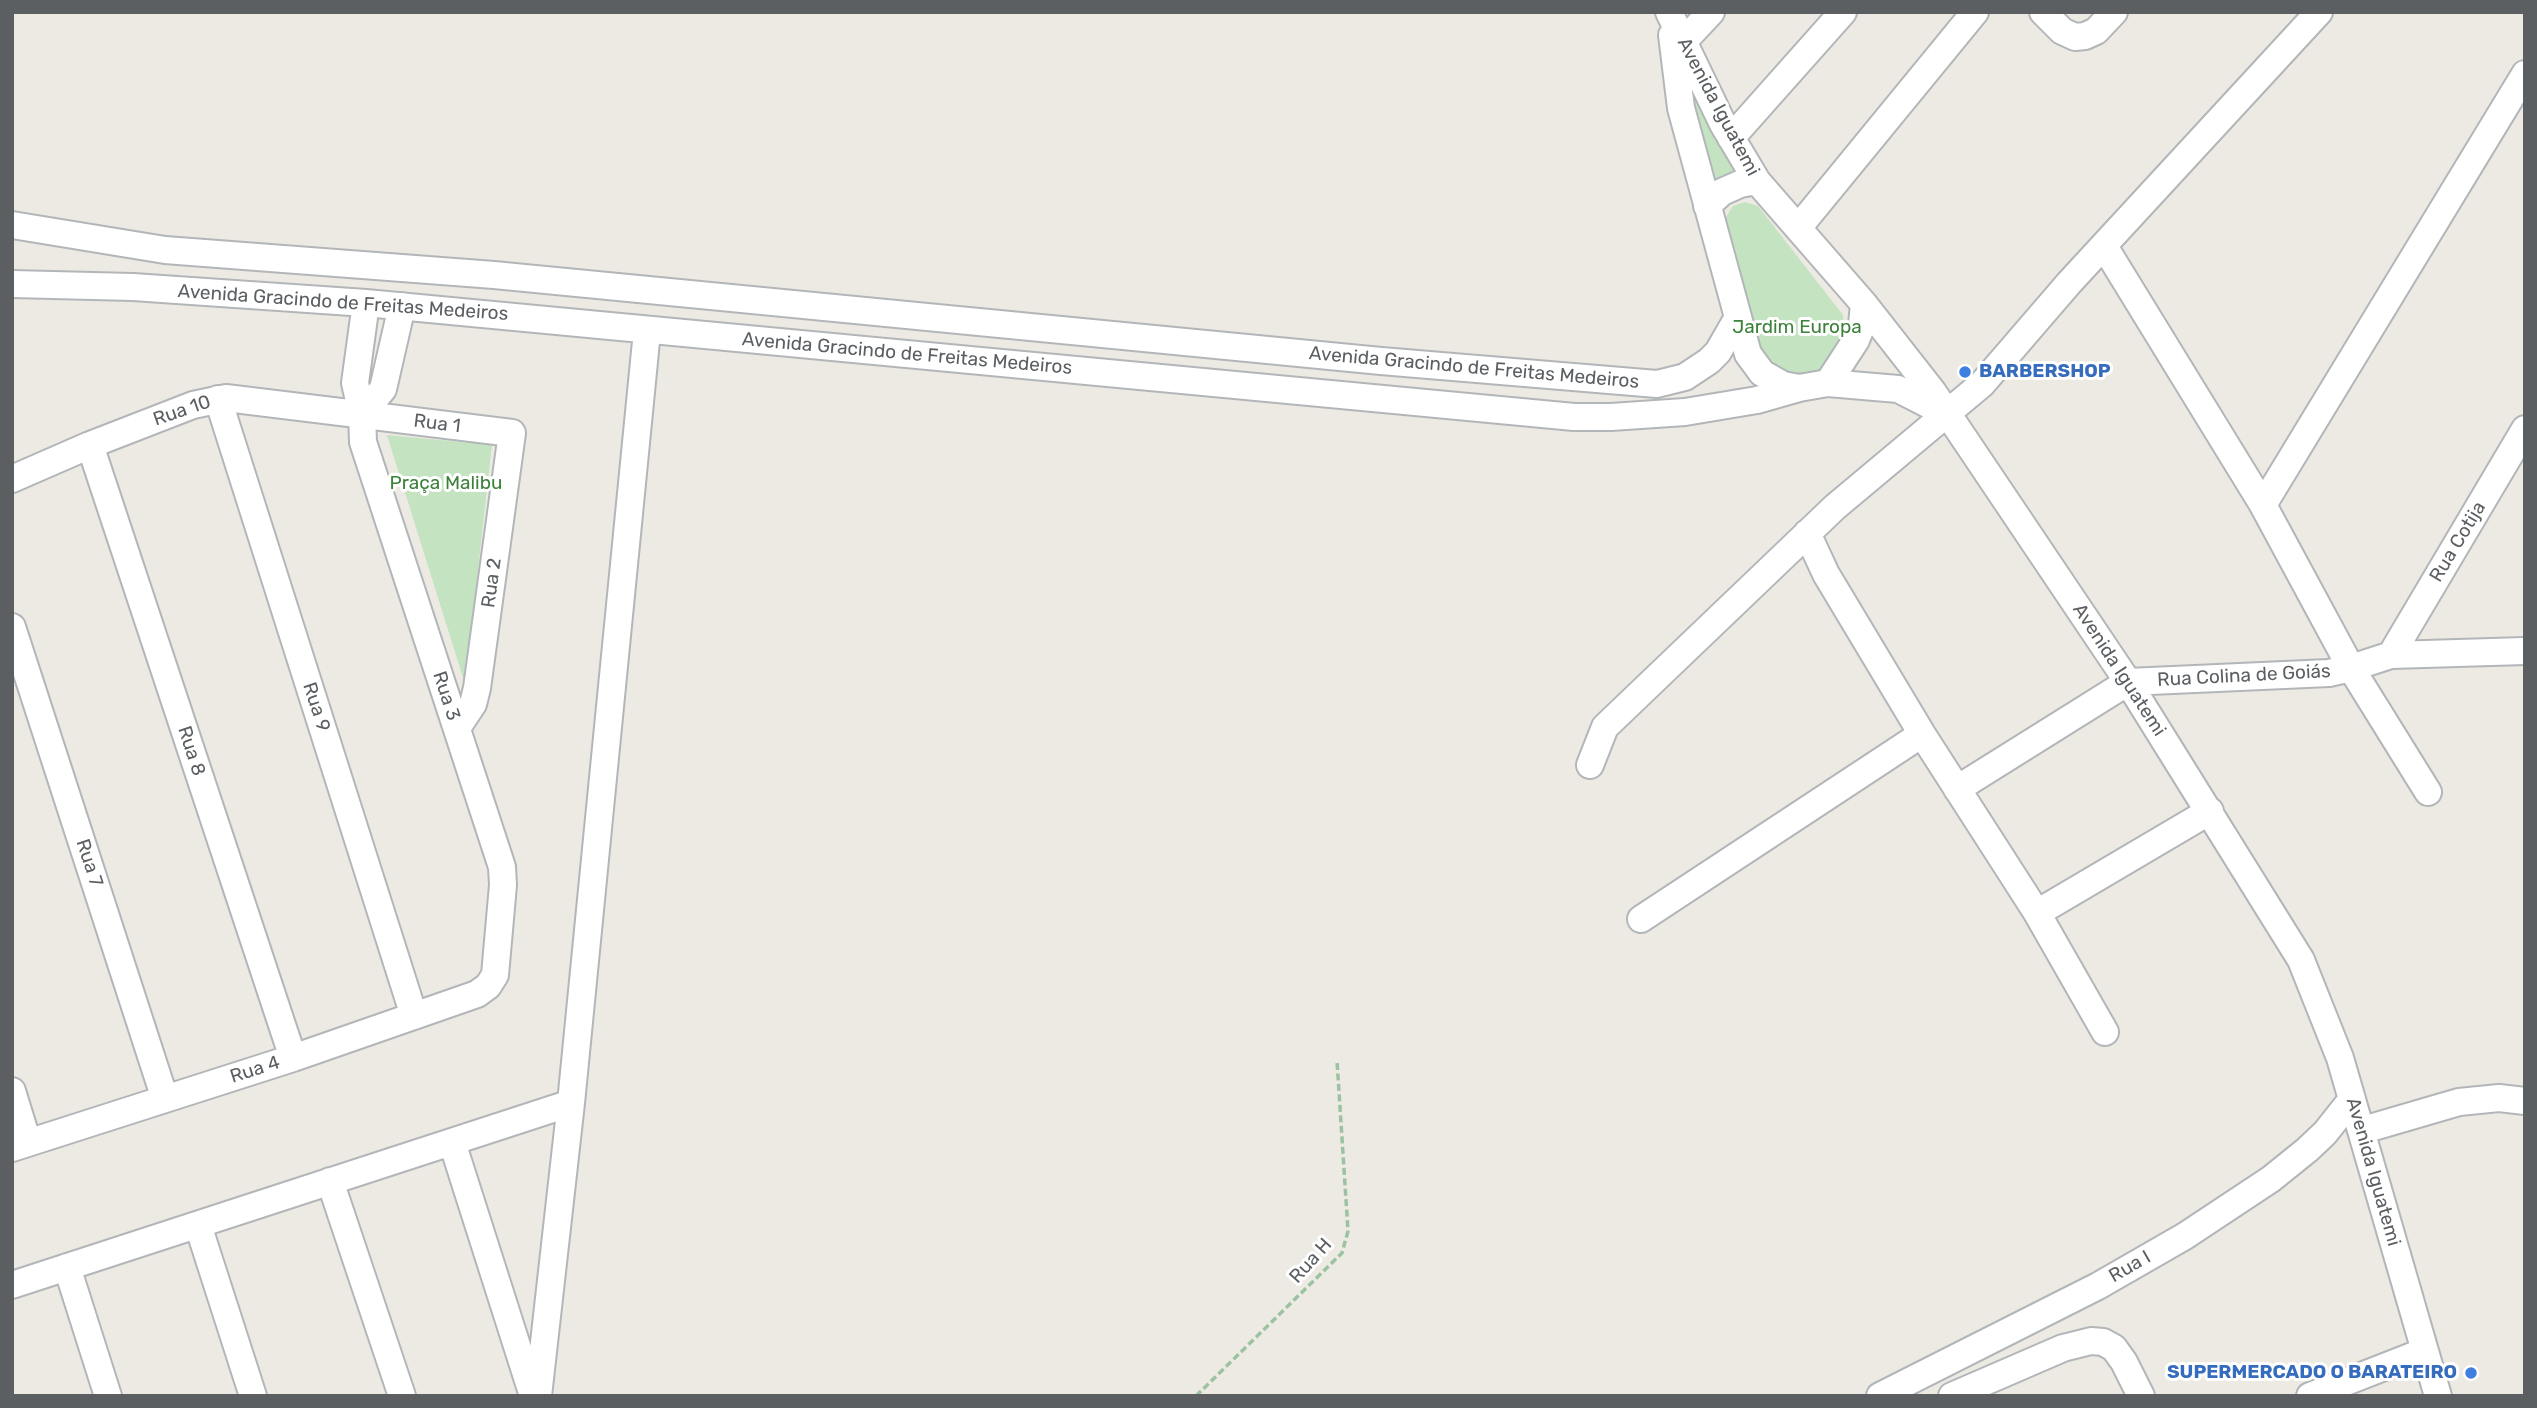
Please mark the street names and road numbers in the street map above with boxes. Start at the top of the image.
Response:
street label: Avenida Iguatemi [1672,34,1764,180]
street label: Avenida Gracindo de Freitas Medeiros [177,280,509,326]
street label: Avenida Gracindo de Freitas Medeiros [741,328,1073,380]
street label: Avenida Gracindo de Freitas Medeiros [1308,342,1640,394]
street label: Rua 10 [150,391,214,431]
street label: Rua 1 [412,410,462,438]
street label: Rua Cotija [2425,498,2491,586]
street label: Rua 2 [477,557,507,609]
street label: Avenida Iguatemi [2068,599,2170,741]
street label: Rua Colina de Goiás [2157,660,2331,692]
street label: Rua 3 [427,668,465,724]
street label: Rua 9 [297,680,335,734]
street label: Rua 8 [172,723,210,779]
street label: Rua 7 [71,836,107,890]
street label: Rua 4 [227,1051,283,1089]
street label: Avenida Iguatemi [2341,1095,2405,1249]
street label: Rua H [1285,1234,1337,1288]
street label: Rua I [2105,1246,2155,1288]

